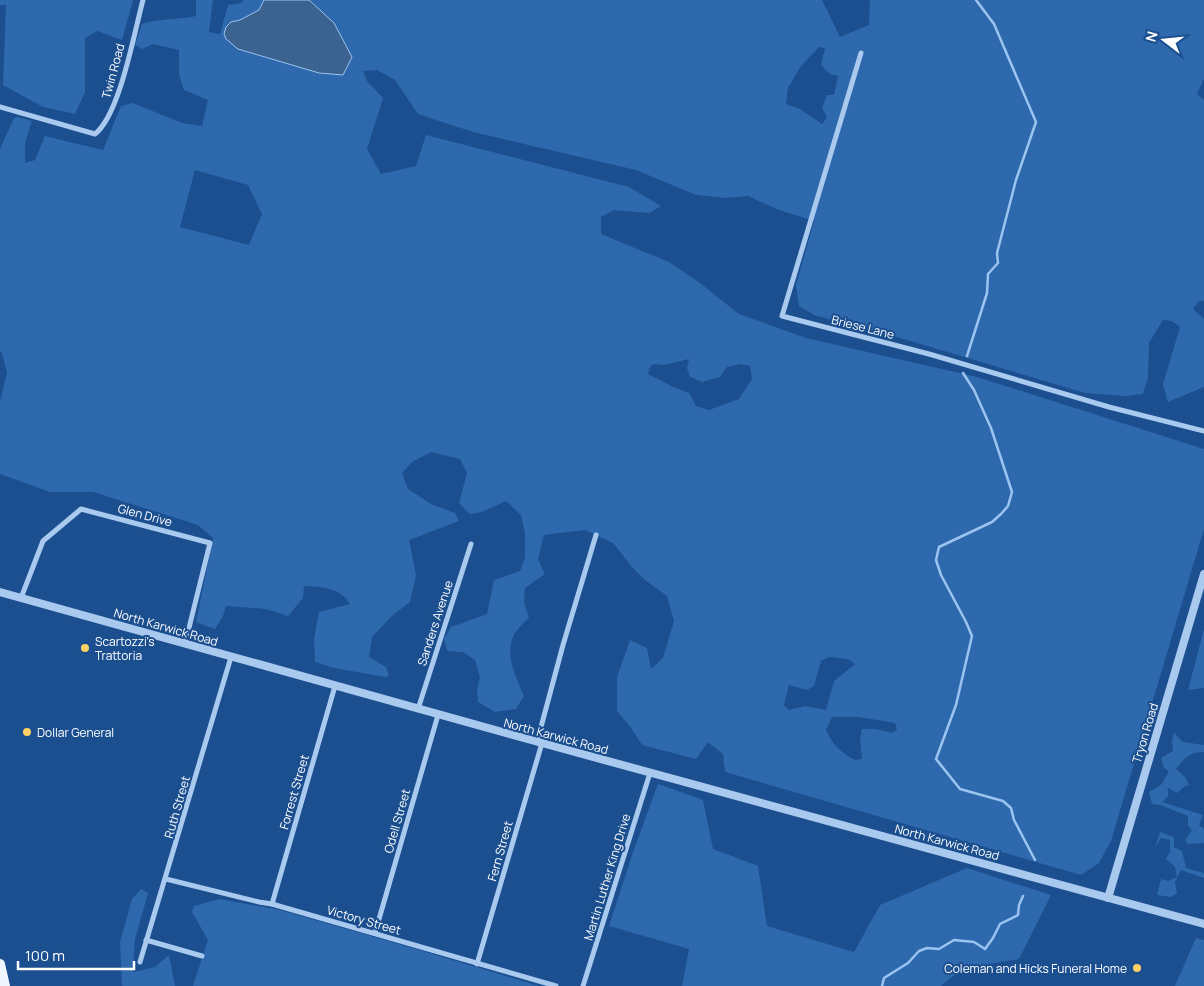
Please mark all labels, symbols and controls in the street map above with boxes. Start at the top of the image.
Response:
north arrow [1139,15,1189,65]
text: N [1141,29,1162,44]
street label: Twin Road [97,42,129,100]
street label: Briese Lane [830,311,896,343]
street label: Glen Drive [116,500,174,530]
street label: Sanders Avenue [413,578,457,668]
street label: North Karwick Road [112,604,220,650]
place label: Scartozzi's Trattoria [95,633,154,664]
marker: Scartozzi's Trattoria [79,642,91,654]
street label: Tryon Road [1128,701,1162,765]
street label: North Karwick Road [502,714,610,758]
place label: Dollar General [37,724,114,741]
marker: Dollar General [21,726,33,738]
street label: Forrest Street [275,752,313,831]
street label: Ruth Street [160,774,194,840]
street label: Odell Street [380,787,414,855]
street label: Martin Luther King Drive [580,812,634,942]
street label: Fern Street [483,819,517,883]
street label: North Karwick Road [893,820,1001,864]
street label: Victory Street [325,901,403,939]
scale bar [18,938,134,970]
text: 100 m [25,945,65,966]
place label: Coleman and Hicks Funeral Home [944,960,1127,977]
marker: Coleman and Hicks Funeral Home [1131,962,1143,974]

